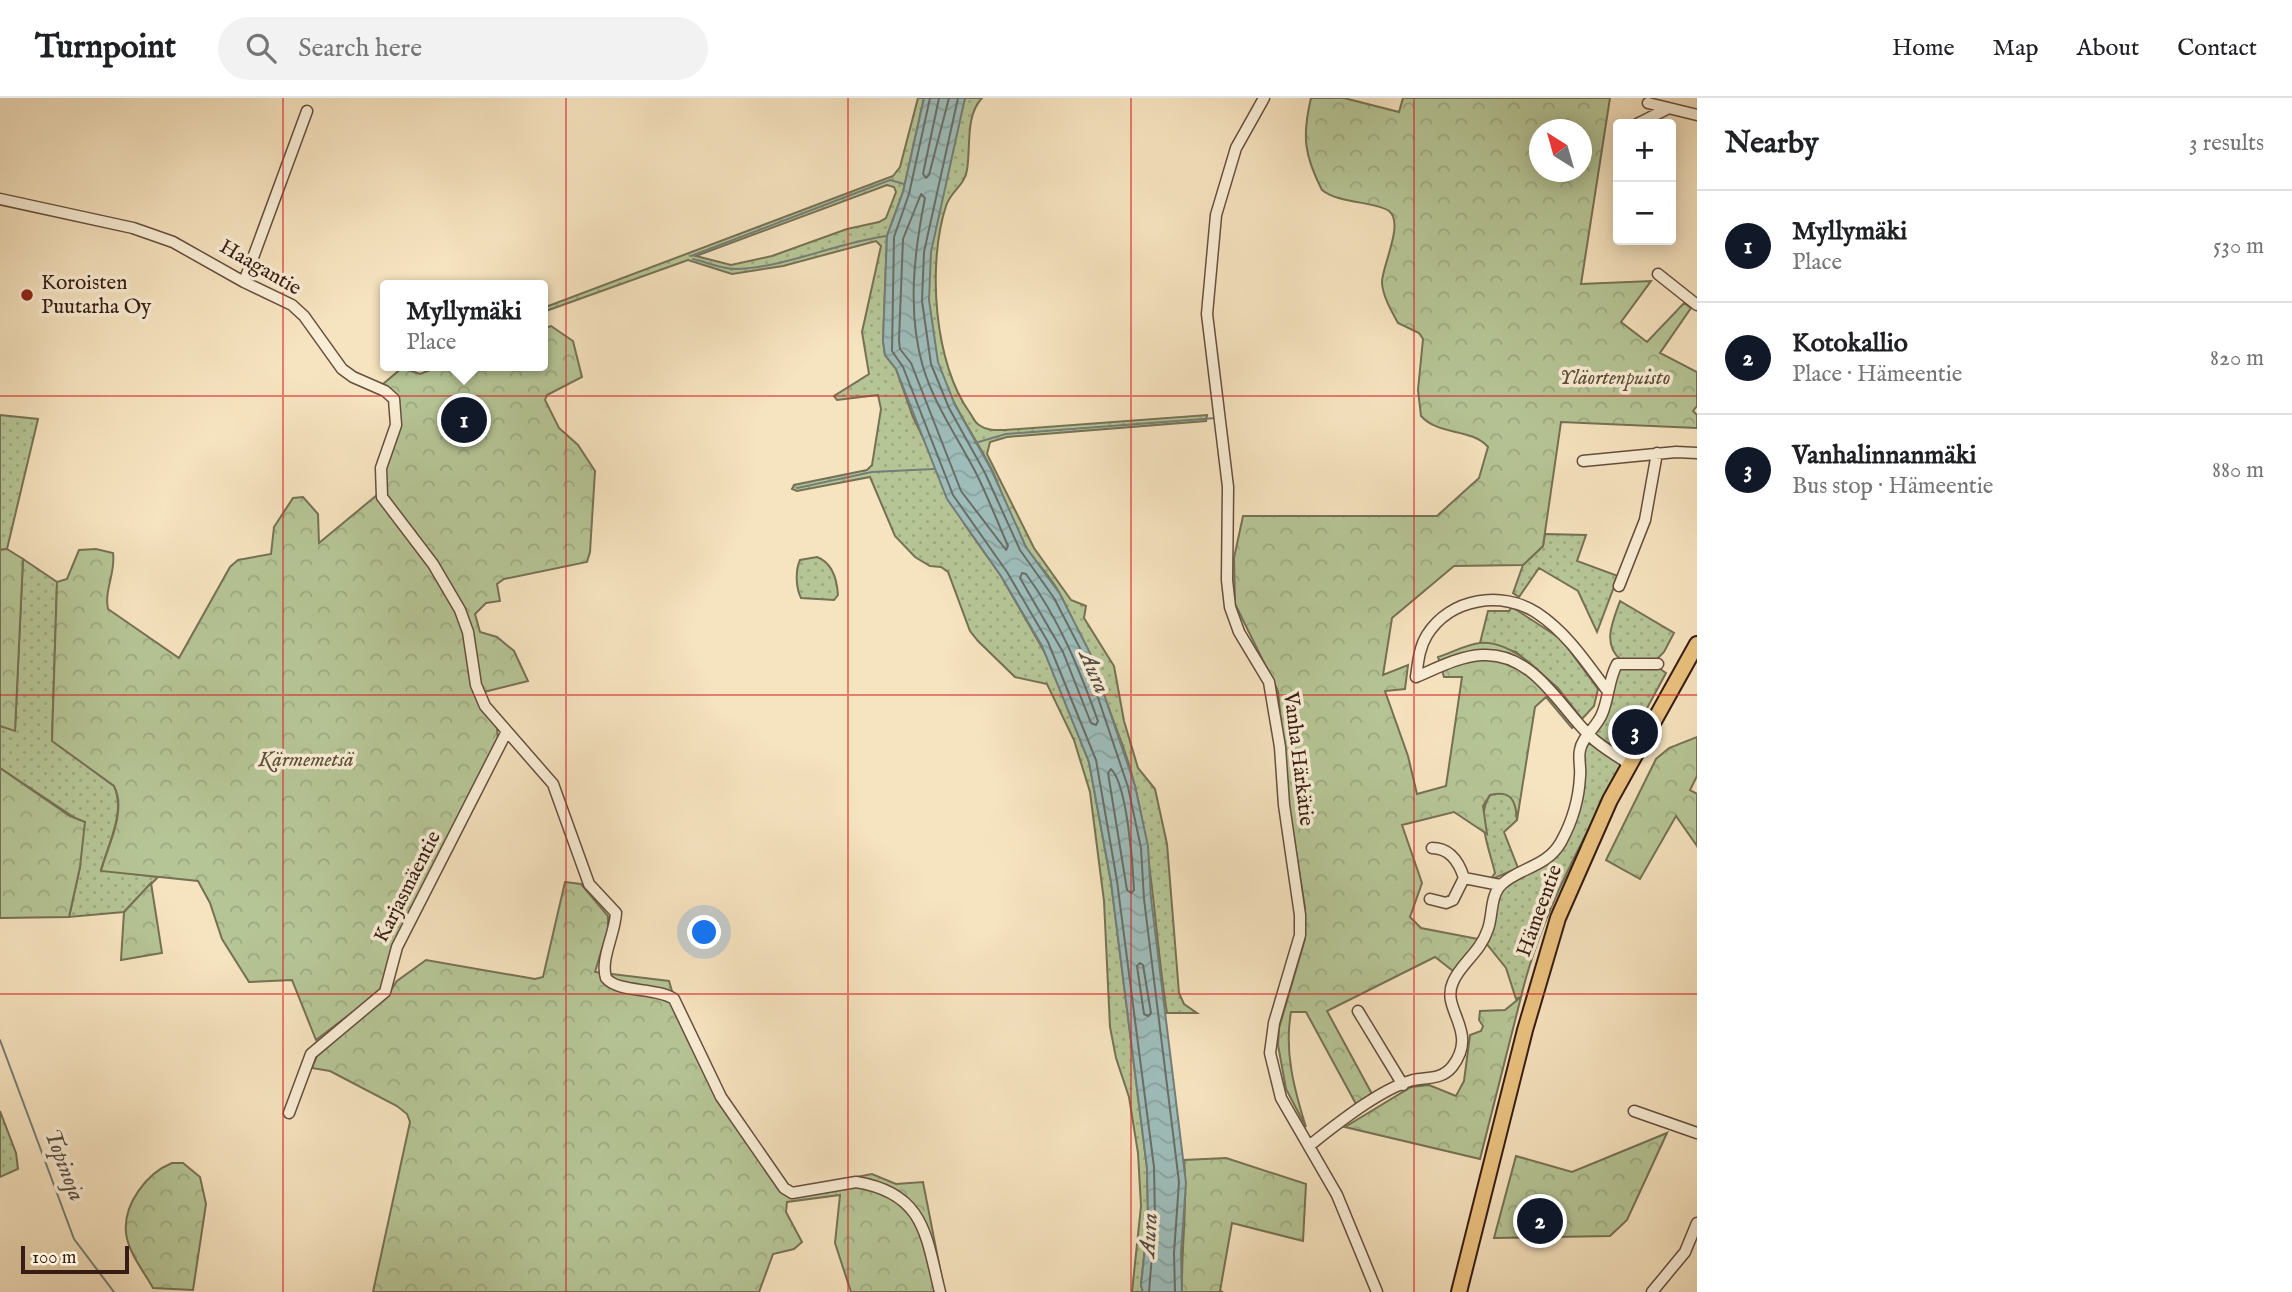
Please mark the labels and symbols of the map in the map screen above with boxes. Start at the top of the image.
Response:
north arrow [1529,119,1592,182]
street label: Haagantie [214,234,306,302]
place label: Koroisten Puutarha Oy [41,270,152,321]
marker: Koroisten Puutarha Oy [19,287,35,303]
park label: Yläortenpuisto [1560,365,1670,392]
pin: 1 [441,394,487,446]
water label: Aura [1071,644,1116,698]
street label: Vanha Härkätie [1276,689,1320,828]
pin: 3 [1612,706,1658,758]
park label: Kärmemetsä [257,747,354,774]
street label: Karjasmäentie [368,826,448,947]
street label: Hämeentie [1511,861,1569,961]
your location [687,915,721,949]
water label: Topinoja [37,1125,91,1205]
pin: 2 [1517,1195,1563,1247]
water label: Aura [1133,1212,1165,1260]
scale bar [21,1243,130,1275]

